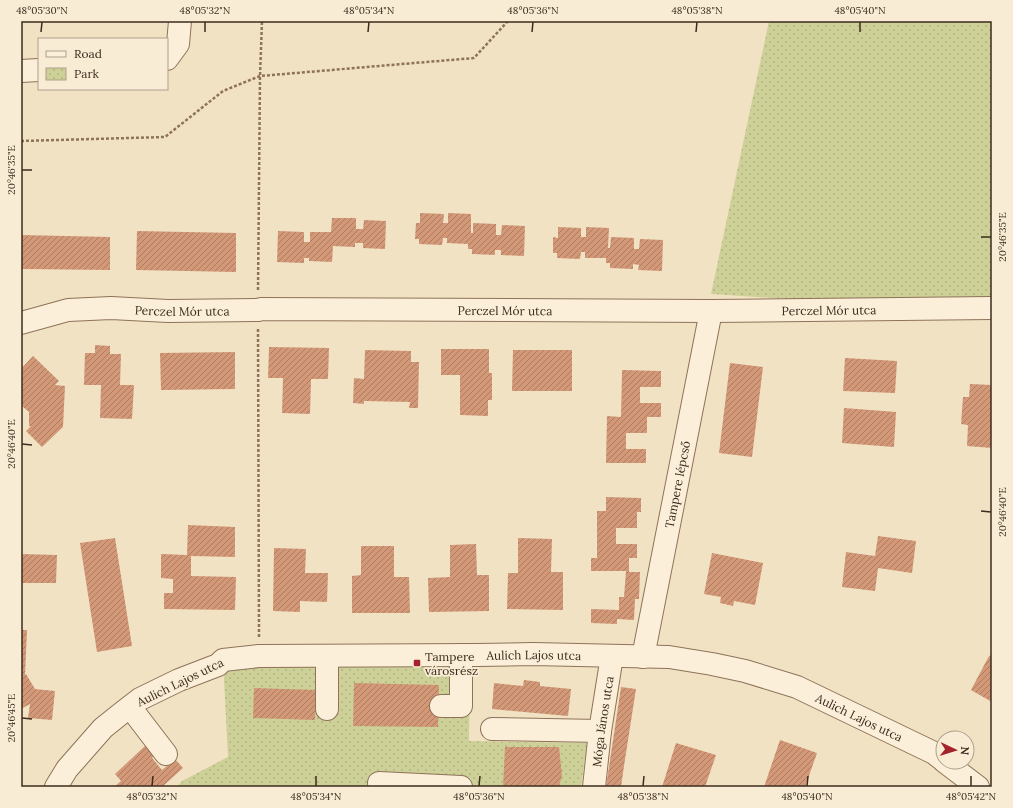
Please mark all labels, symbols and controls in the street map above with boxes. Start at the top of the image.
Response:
text: 48°05'30"N [16,4,68,17]
text: 48°05'32"N [180,4,231,17]
text: 48°05'34"N [344,4,395,17]
text: 48°05'36"N [507,4,559,17]
text: 48°05'38"N [671,4,723,17]
text: 48°05'40"N [834,4,886,17]
legend [38,38,168,90]
text: Road [74,46,102,61]
text: Park [74,66,100,81]
text: 20°46'35"E [5,145,18,195]
text: 20°46'35"E [996,212,1009,262]
street label: Perczel Mór utca [134,302,230,319]
street label: Perczel Mór utca [457,302,552,318]
street label: Perczel Mór utca [781,302,876,318]
text: 20°46'40"E [5,419,18,469]
street label: Tampere lépcső [661,439,693,529]
text: 20°46'40"E [996,487,1009,537]
street label: Aulich Lajos utca [485,646,581,663]
place label: Tampere városrész [425,649,478,678]
street label: Aulich Lajos utca [133,655,226,710]
marker: Tampere városrész [412,658,422,668]
street label: Móga János utca [589,675,616,768]
street label: Aulich Lajos utca [812,689,905,744]
text: 20°46'45"E [5,694,18,742]
north arrow [935,730,975,770]
text: N [958,746,972,756]
text: 48°05'32"N [127,790,178,803]
text: 48°05'34"N [291,790,342,803]
text: 48°05'36"N [453,790,505,803]
text: 48°05'38"N [617,790,669,803]
text: 48°05'40"N [781,790,833,803]
text: 48°05'42"N [946,790,996,803]

